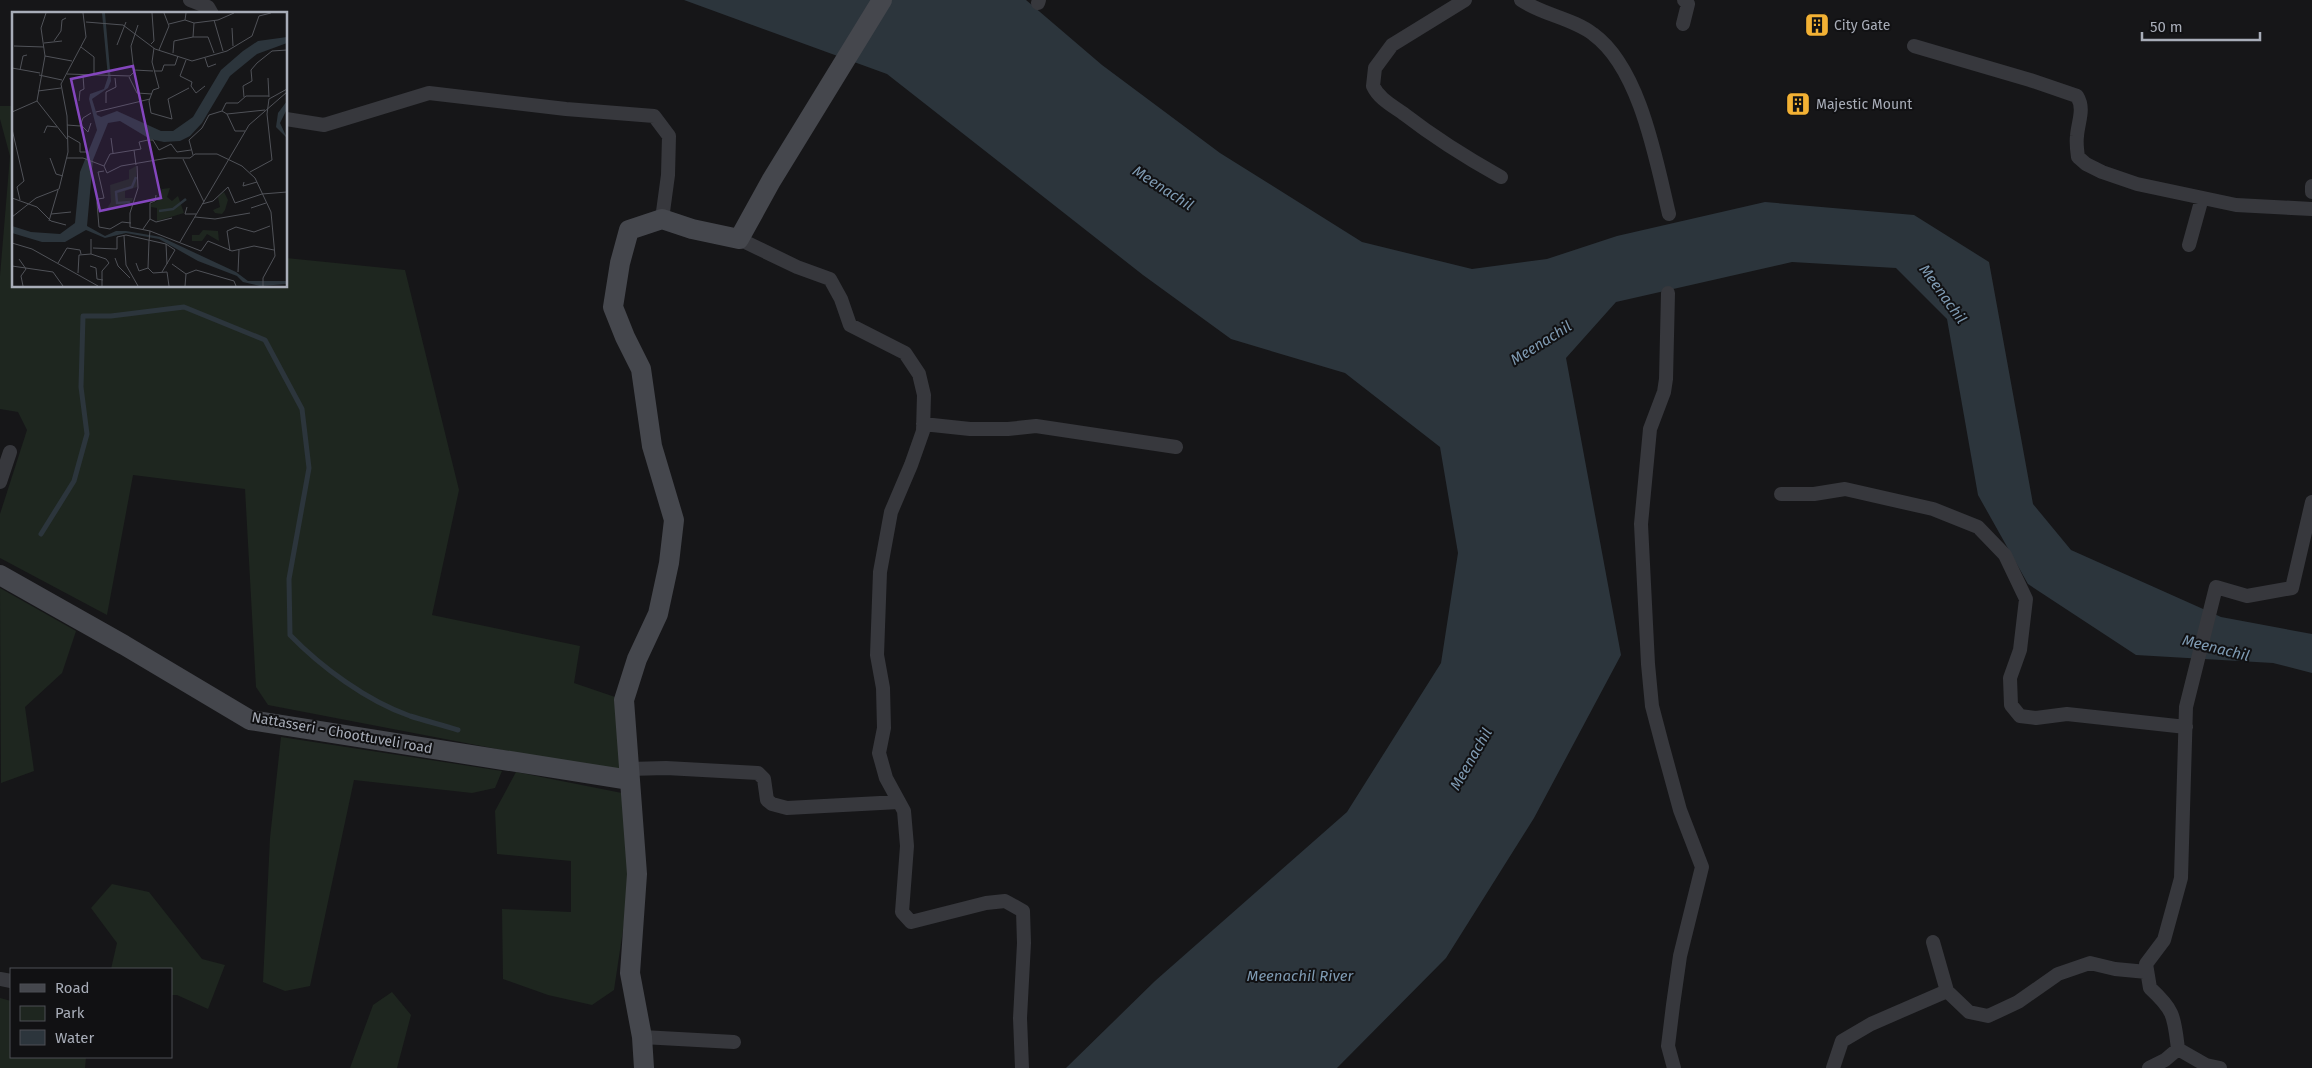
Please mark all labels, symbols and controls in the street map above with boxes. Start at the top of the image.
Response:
scale bar [2142,10,2260,42]
inset map [12,12,288,288]
building icon: City Gate [1804,12,1830,38]
place label: City Gate [1834,17,1890,34]
text: 50 m [2150,18,2183,36]
building icon: Majestic Mount [1785,91,1811,117]
place label: Majestic Mount [1816,96,1913,113]
water label: Meenachil [1129,162,1197,214]
water label: Meenachil [1916,261,1970,327]
water label: Meenachil [1507,317,1575,369]
water label: Meenachil [2181,631,2251,665]
street label: Nattasseri - Choottuveli road [250,709,434,757]
water label: Meenachil [1446,725,1496,793]
water label: Meenachil River [1247,967,1354,985]
legend [10,968,172,1058]
text: Road [55,979,90,997]
text: Park [55,1004,85,1022]
text: Water [55,1029,94,1047]

